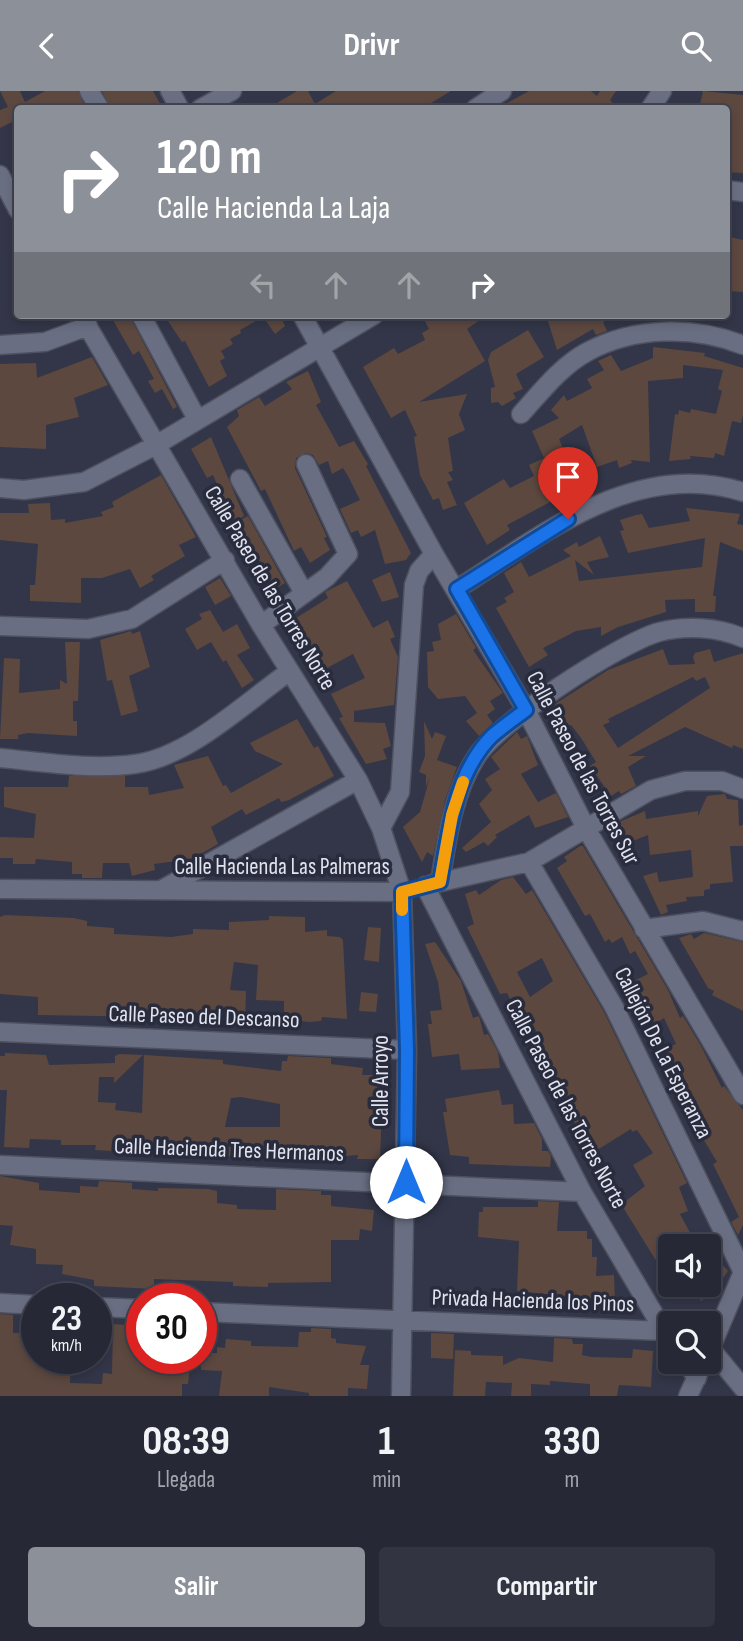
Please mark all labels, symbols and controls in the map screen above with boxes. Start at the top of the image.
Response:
text: Drivr [343,26,400,65]
icon: back [28,27,66,65]
icon: search [677,27,715,65]
text: 120 m [157,129,262,188]
icon: right [42,133,133,224]
text: Calle Hacienda La Laja [157,189,390,228]
icon: left [244,266,282,304]
icon: ahead [317,266,355,304]
icon: ahead [390,266,428,304]
icon: right [463,266,501,304]
pin [538,447,598,519]
icon: arrive [549,458,587,496]
street label: Calle Paseo de las Torres Norte [198,481,342,695]
street label: Calle Paseo de las Torres Sur [520,667,646,870]
street label: Calle Hacienda Las Palmeras [174,853,390,881]
street label: Callejón De La Esperanza [608,963,718,1143]
street label: Calle Paseo de las Torres Norte [499,994,633,1214]
street label: Calle Paseo del Descanso [108,1000,300,1034]
street label: Calle Arroyo [367,1035,395,1127]
street label: Calle Hacienda Tres Hermanos [114,1132,344,1168]
position arrow [369,1145,443,1219]
map controls [658,1234,721,1374]
button: sound [658,1234,721,1297]
speed limit sign: 30 [126,1283,217,1374]
street label: Privada Hacienda los Pinos [431,1283,635,1319]
text: 23 [51,1298,82,1341]
button: search [658,1311,721,1374]
text: km/h [51,1335,82,1356]
text: 08:39 [142,1416,230,1467]
text: 1 [378,1416,395,1467]
text: 330 [543,1416,601,1467]
text: Llegada [157,1466,215,1494]
text: min [372,1466,401,1494]
text: m [565,1466,579,1494]
button: Salir [28,1547,365,1627]
button: Compartir [379,1547,715,1627]

